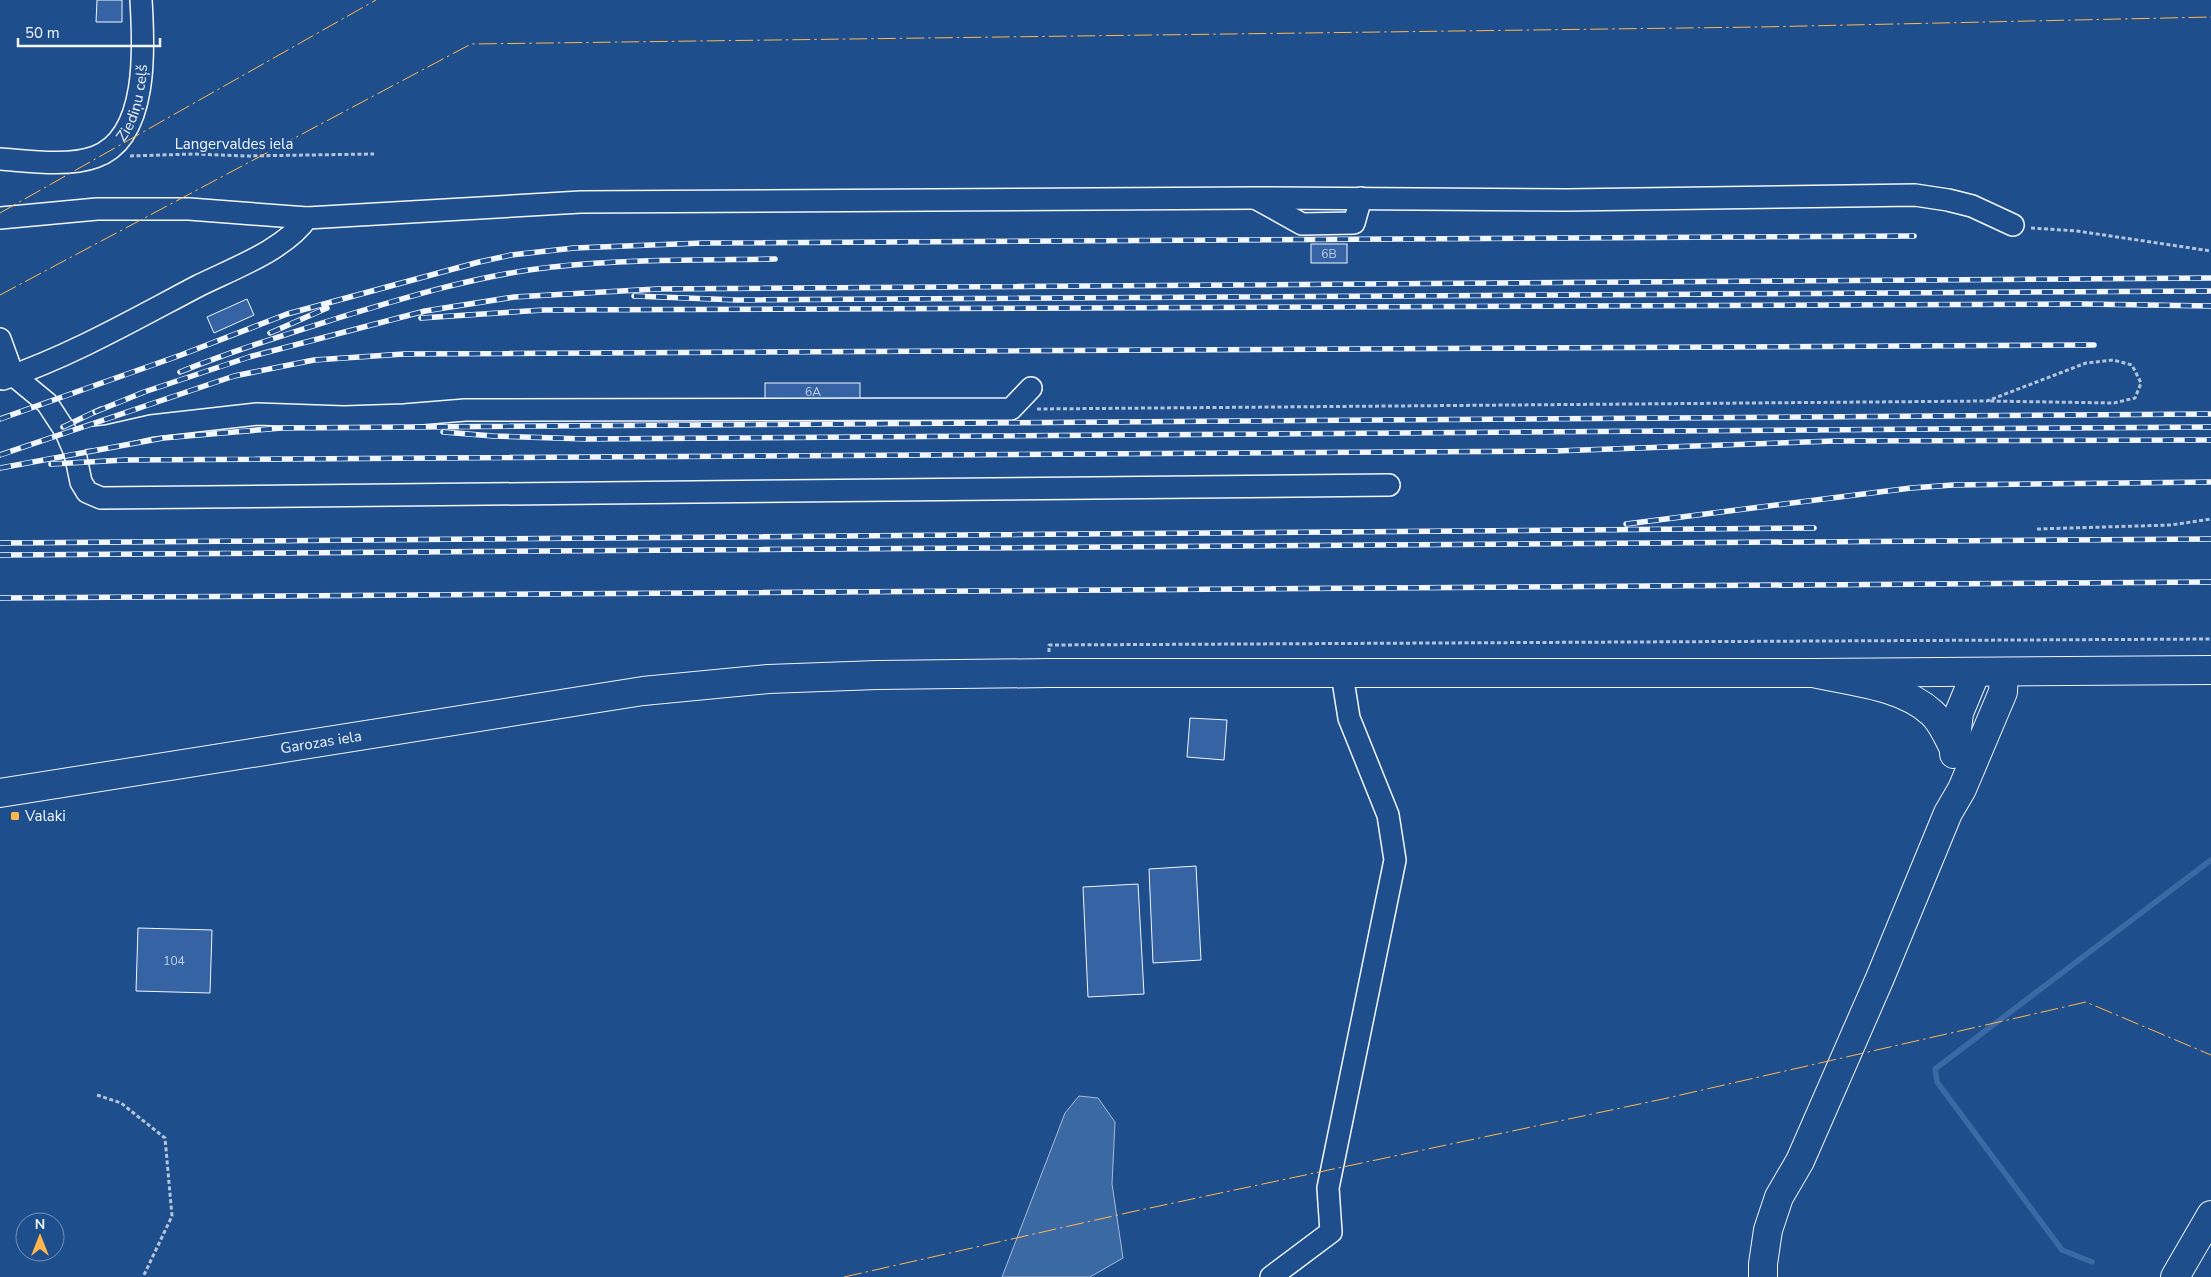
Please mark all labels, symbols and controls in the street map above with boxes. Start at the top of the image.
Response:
scale bar [18,15,160,47]
text: 50 m [25,23,60,43]
street label: Ziediņu ceļš [111,64,152,145]
street label: Langervaldes iela [175,134,293,154]
house number: 6B [1321,246,1337,262]
house number: 6A [805,384,821,400]
street label: Garozas iela [279,726,363,758]
place label: Valaki [24,806,66,826]
marker: Valaki [9,810,21,822]
house number: 104 [163,953,185,969]
north arrow [15,1212,65,1262]
text: N [35,1215,45,1234]

